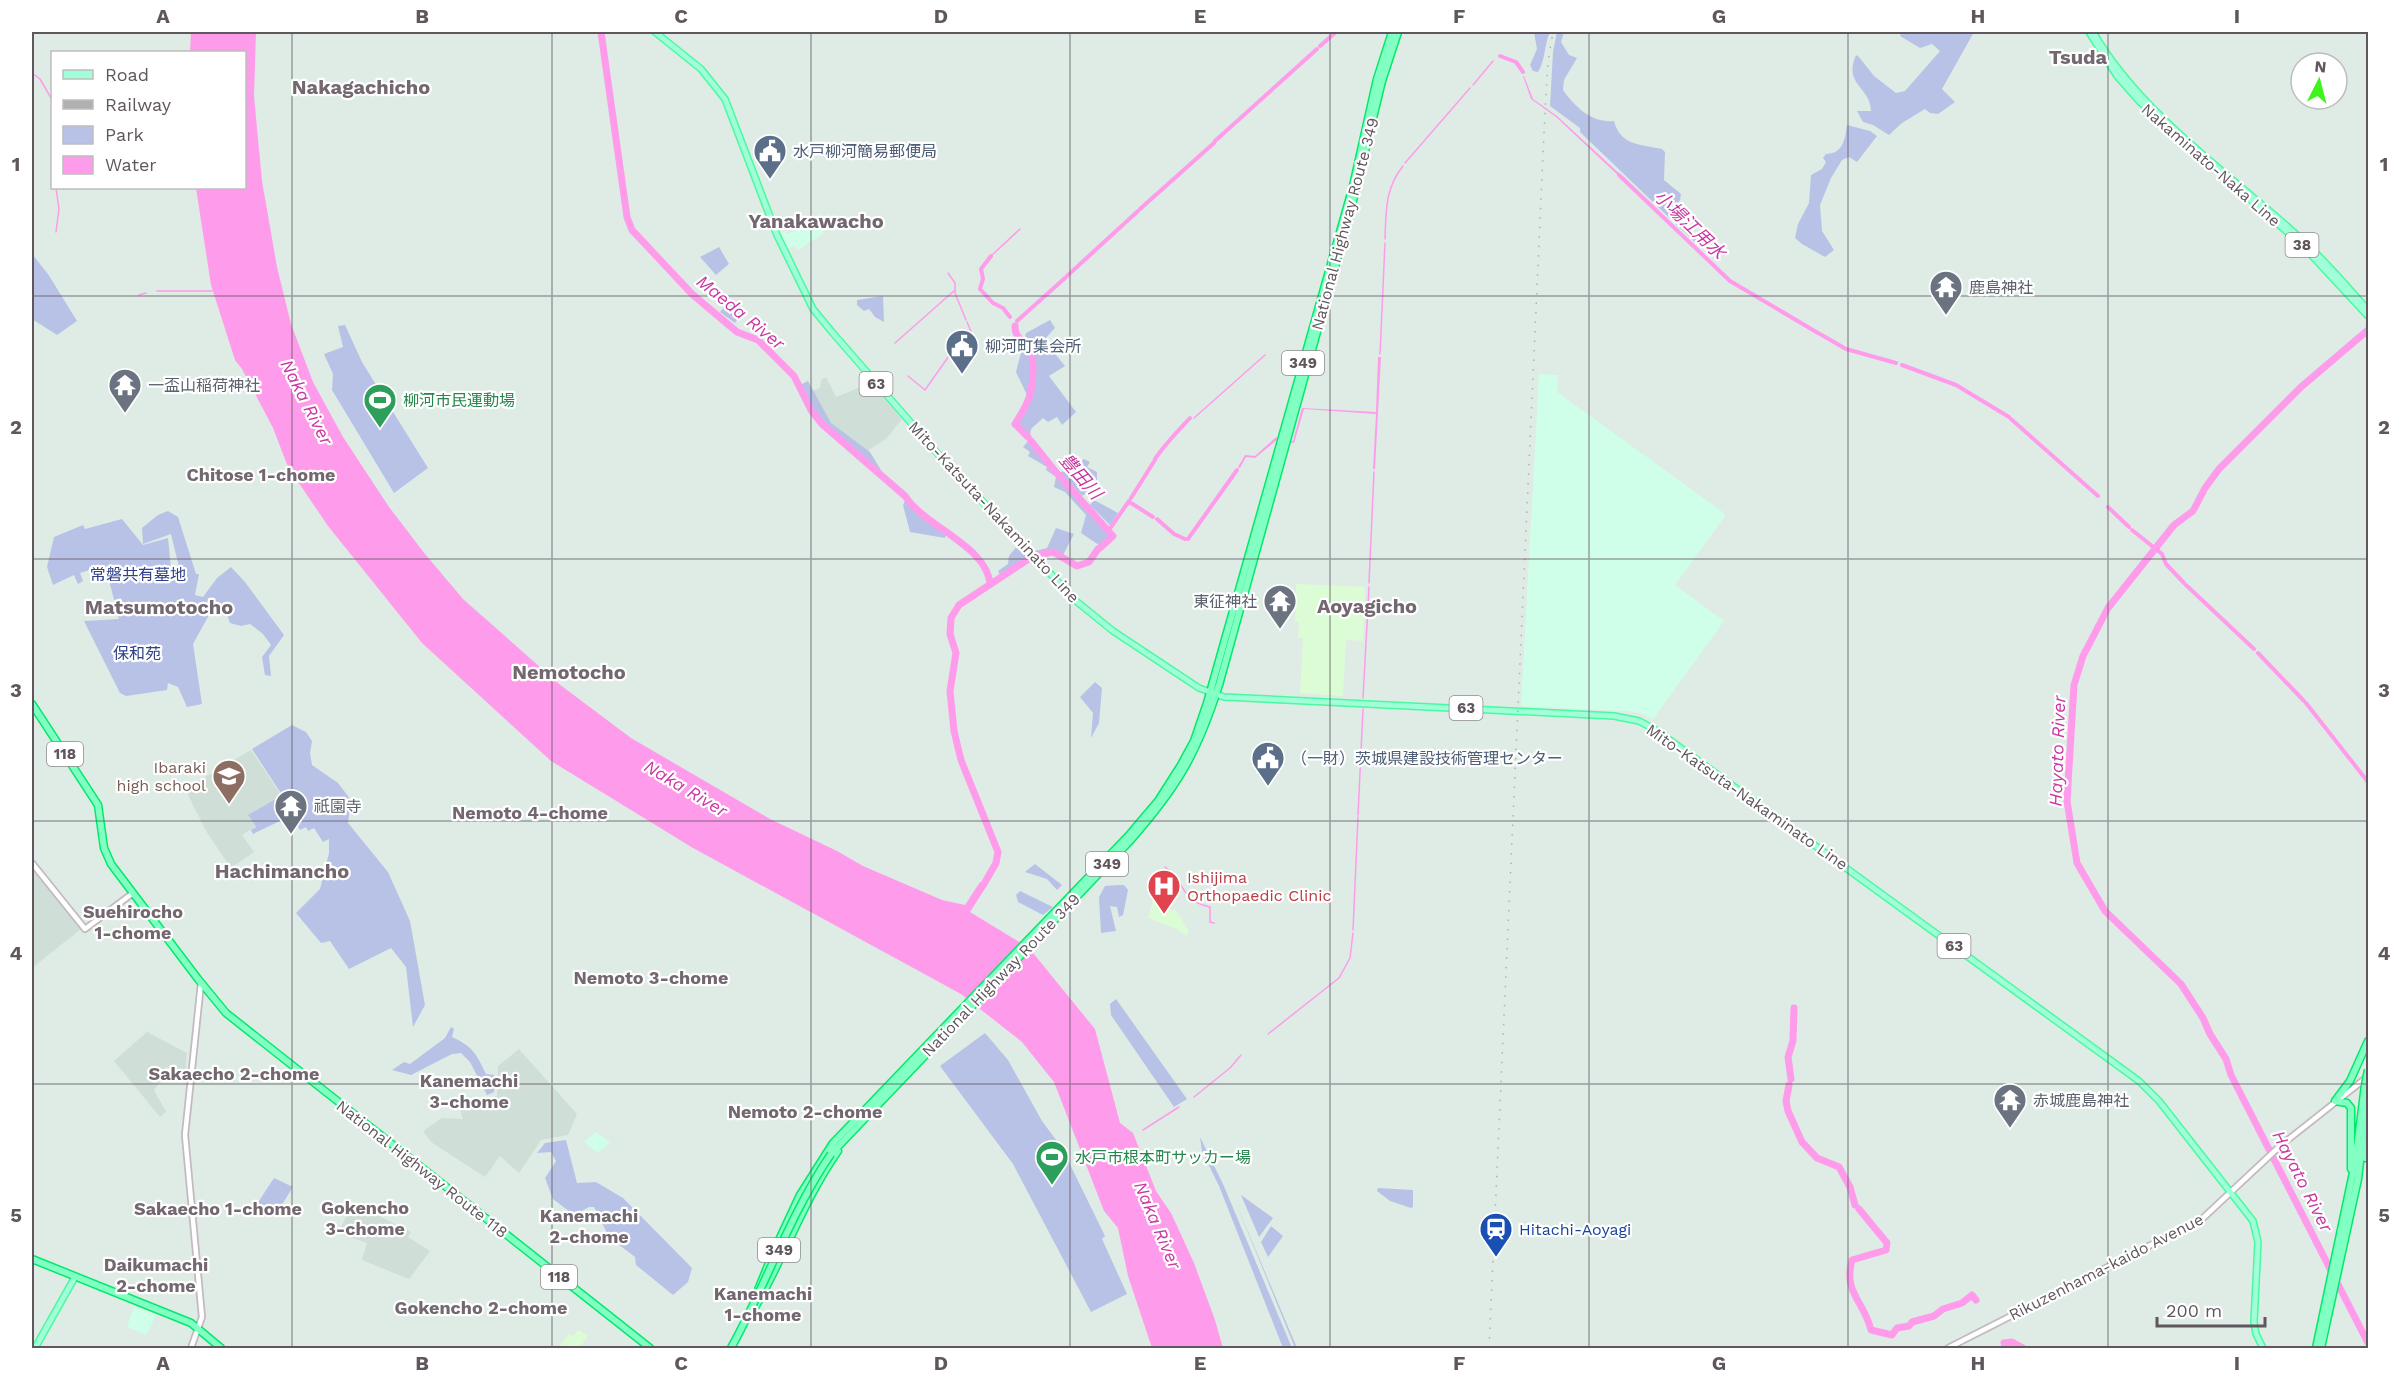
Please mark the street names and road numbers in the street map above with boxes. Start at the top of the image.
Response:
street label: Nakaminato-Naka Line [2138,99,2284,231]
street label: National Highway Route 349 [1307,116,1383,332]
road number: 38 [2286,233,2318,257]
road number: 349 [1282,351,1324,375]
road number: 63 [860,372,892,396]
street label: Mito-Katsuta-Nakaminato Line [905,417,1083,607]
road number: 63 [1450,696,1482,720]
street label: Mito-Katsuta-Nakaminato Line [1643,720,1851,874]
road number: 118 [47,742,83,766]
road number: 349 [1086,852,1128,876]
street label: National Highway Route 349 [918,890,1084,1060]
road number: 63 [1938,934,1970,958]
street label: National Highway Route 118 [332,1096,512,1242]
street label: Rikuzenhama-kaido Avenue [2006,1210,2206,1324]
road number: 349 [758,1238,800,1262]
road number: 118 [541,1265,577,1289]

